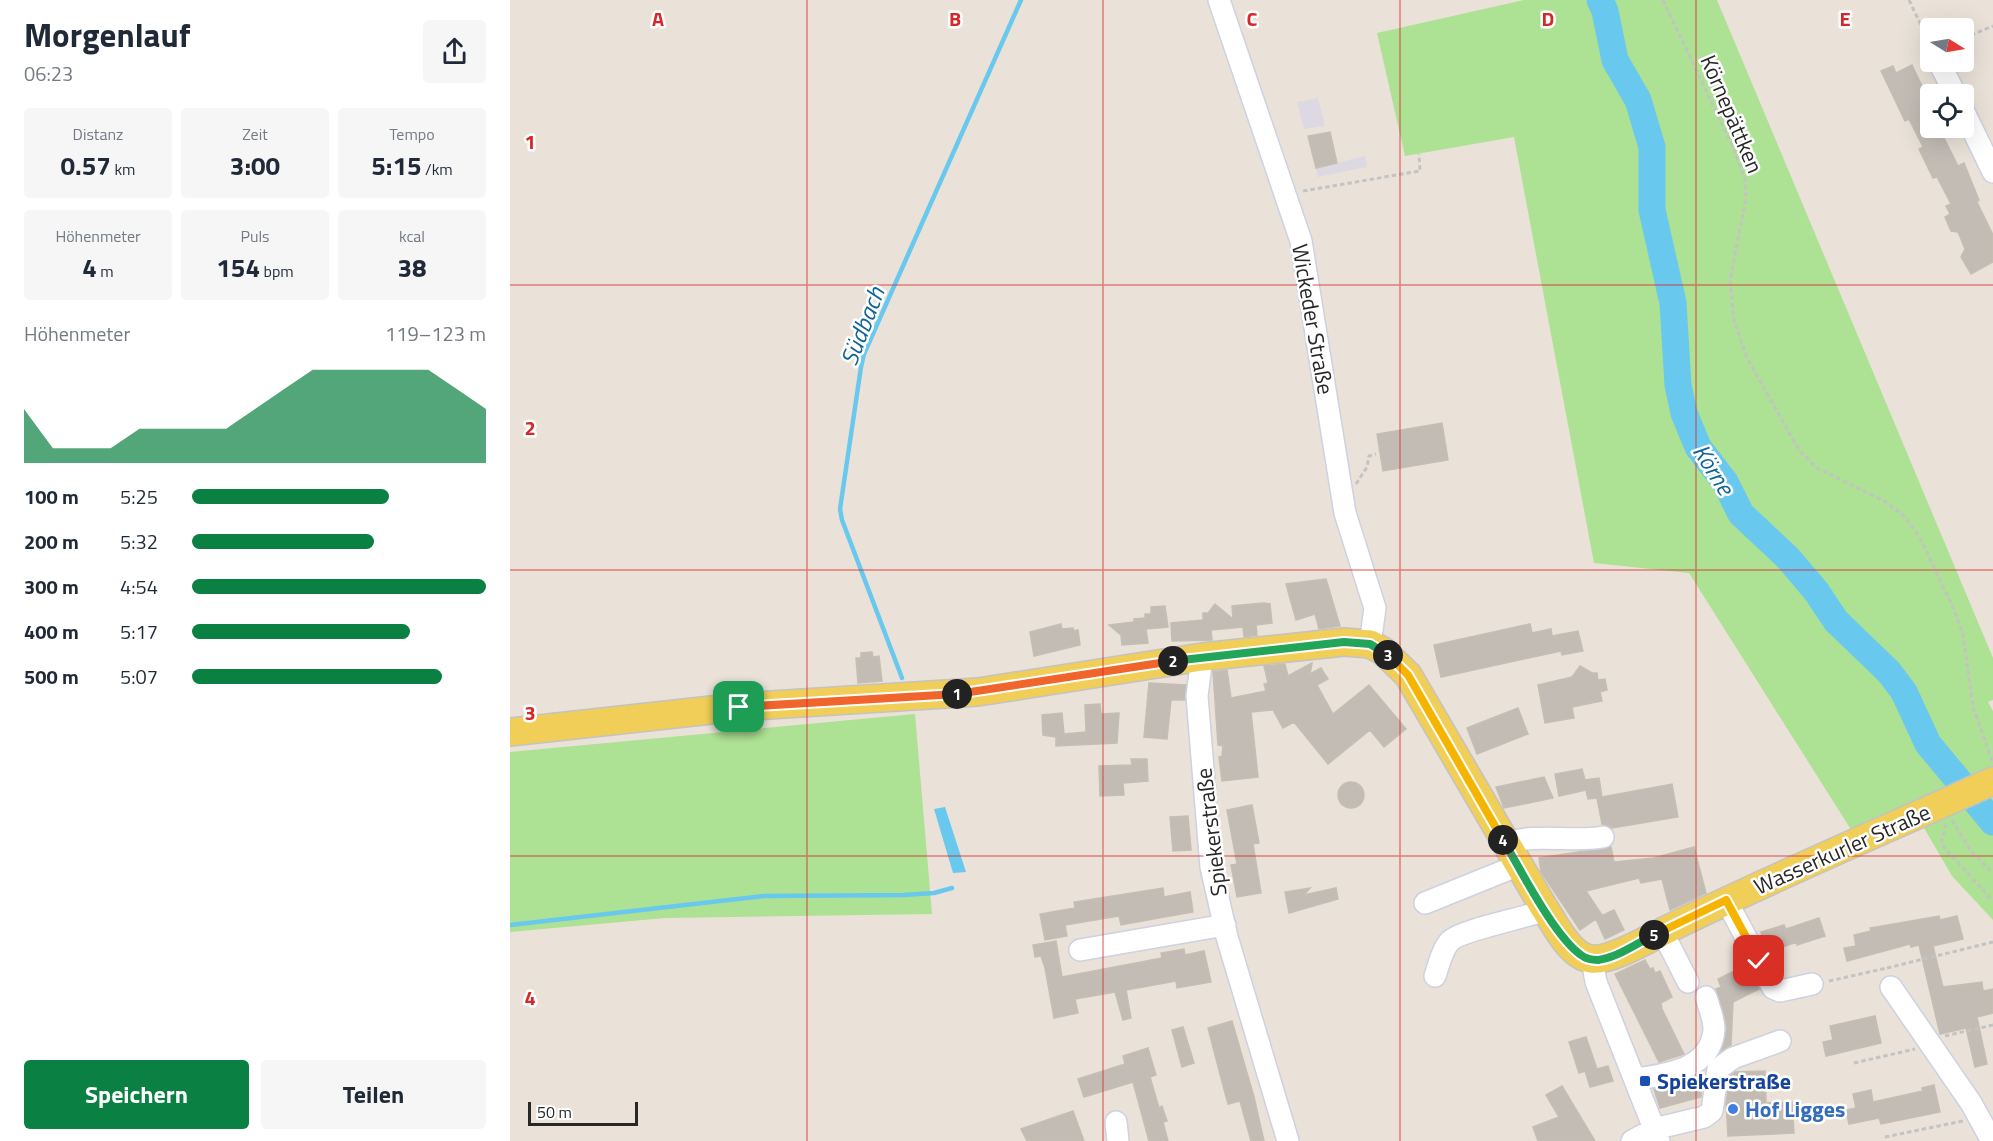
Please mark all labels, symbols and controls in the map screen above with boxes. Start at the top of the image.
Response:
text: A [652,3,664,34]
text: B [949,3,961,34]
text: C [1247,3,1258,34]
text: D [1542,3,1554,34]
text: E [1839,3,1851,34]
text: Morgenlauf [24,10,190,60]
north arrow [1920,18,1974,72]
map controls [1920,18,1974,138]
button: share [423,20,486,83]
street label: Körnepättken [1692,50,1772,178]
text: 06:23 [24,58,73,89]
button: locate [1920,84,1974,138]
text: Distanz [73,122,123,146]
text: Zeit [242,122,268,146]
text: Tempo [389,122,435,146]
text: 1 [524,126,536,157]
text: 0.57 [61,146,111,185]
text: 3:00 [230,146,280,185]
text: 5:15 [371,146,422,185]
text: km [111,157,135,181]
text: /km [422,157,453,181]
text: Höhenmeter [55,224,141,248]
text: Puls [240,224,270,248]
text: kcal [399,224,425,248]
street label: Wickeder Straße [1283,241,1343,397]
text: 4 [82,248,97,287]
text: 154 [216,248,260,287]
text: 38 [397,248,427,287]
text: m [97,259,114,283]
text: bpm [260,259,294,283]
water label: Südbach [831,281,894,371]
text: Höhenmeter [24,318,130,349]
text: 119–123 m [385,318,486,349]
text: 2 [524,412,536,443]
water label: Körne [1684,436,1745,503]
text: 100 m [24,481,79,512]
text: 5:25 [120,481,158,512]
text: 200 m [24,526,79,557]
text: 5:32 [120,526,158,557]
text: 300 m [24,571,79,602]
text: 4:54 [120,571,158,602]
text: 400 m [24,616,79,647]
text: 5:17 [120,616,158,647]
pin: 3 [1373,640,1403,670]
text: 3 [1384,643,1392,667]
pin: 2 [1158,646,1188,676]
text: 2 [1169,649,1177,673]
text: 500 m [24,661,79,692]
text: 5:07 [120,661,158,692]
pin: 1 [942,679,972,709]
pin [713,681,764,732]
text: 1 [953,682,961,706]
icon: arrive [722,690,755,723]
text: 3 [524,697,536,728]
street label: Spiekerstraße [1186,766,1236,898]
street label: Wasserkurler Straße [1748,795,1936,903]
pin: 4 [1488,825,1518,855]
text: 4 [1499,828,1507,852]
pin: 5 [1639,920,1669,950]
text: 5 [1650,923,1658,947]
pin [1733,935,1784,986]
icon: check [1742,944,1775,977]
text: 4 [524,982,536,1013]
button: Speichern [24,1060,249,1129]
button: Teilen [261,1060,486,1129]
place label: Spiekerstraße [1657,1064,1791,1098]
marker: Spiekerstraße [1638,1074,1652,1088]
place label: Hof Ligges [1745,1092,1845,1126]
scale bar [528,1099,638,1126]
text: 50 m [537,1100,572,1124]
marker: Hof Ligges [1726,1102,1740,1116]

